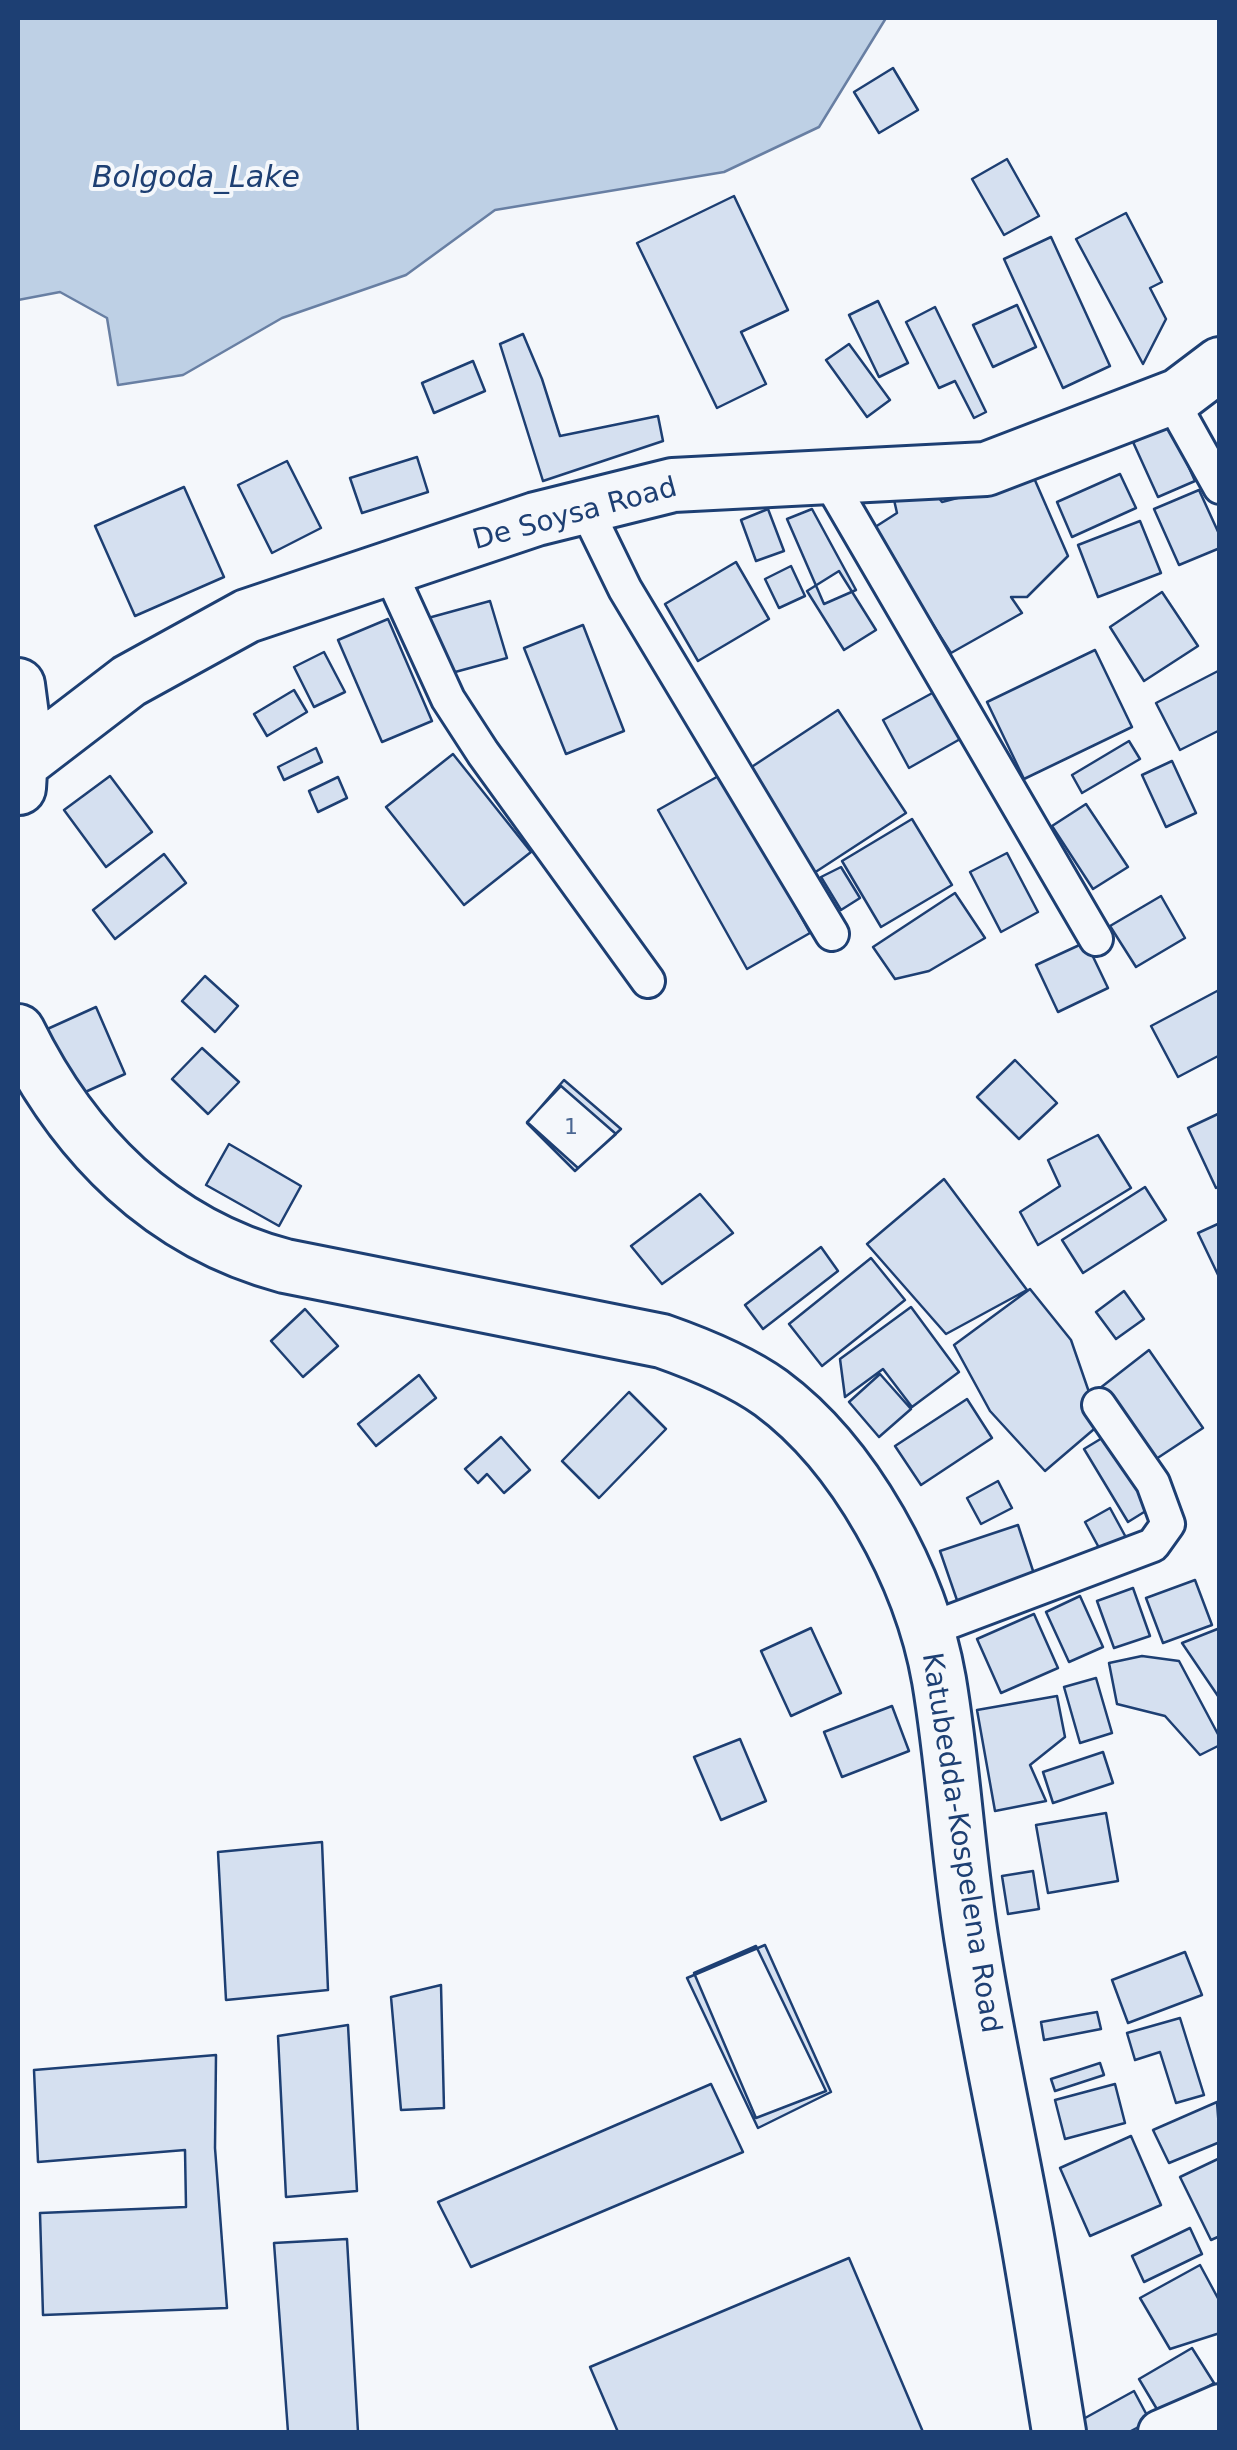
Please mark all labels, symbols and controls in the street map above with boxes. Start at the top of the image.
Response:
water label: Bolgoda_Lake [92,161,300,197]
street label: De Soysa Road [469,472,681,558]
house number: 1 [564,1115,578,1141]
street label: Katubedda-Kospelena Road [913,1651,1007,2035]

